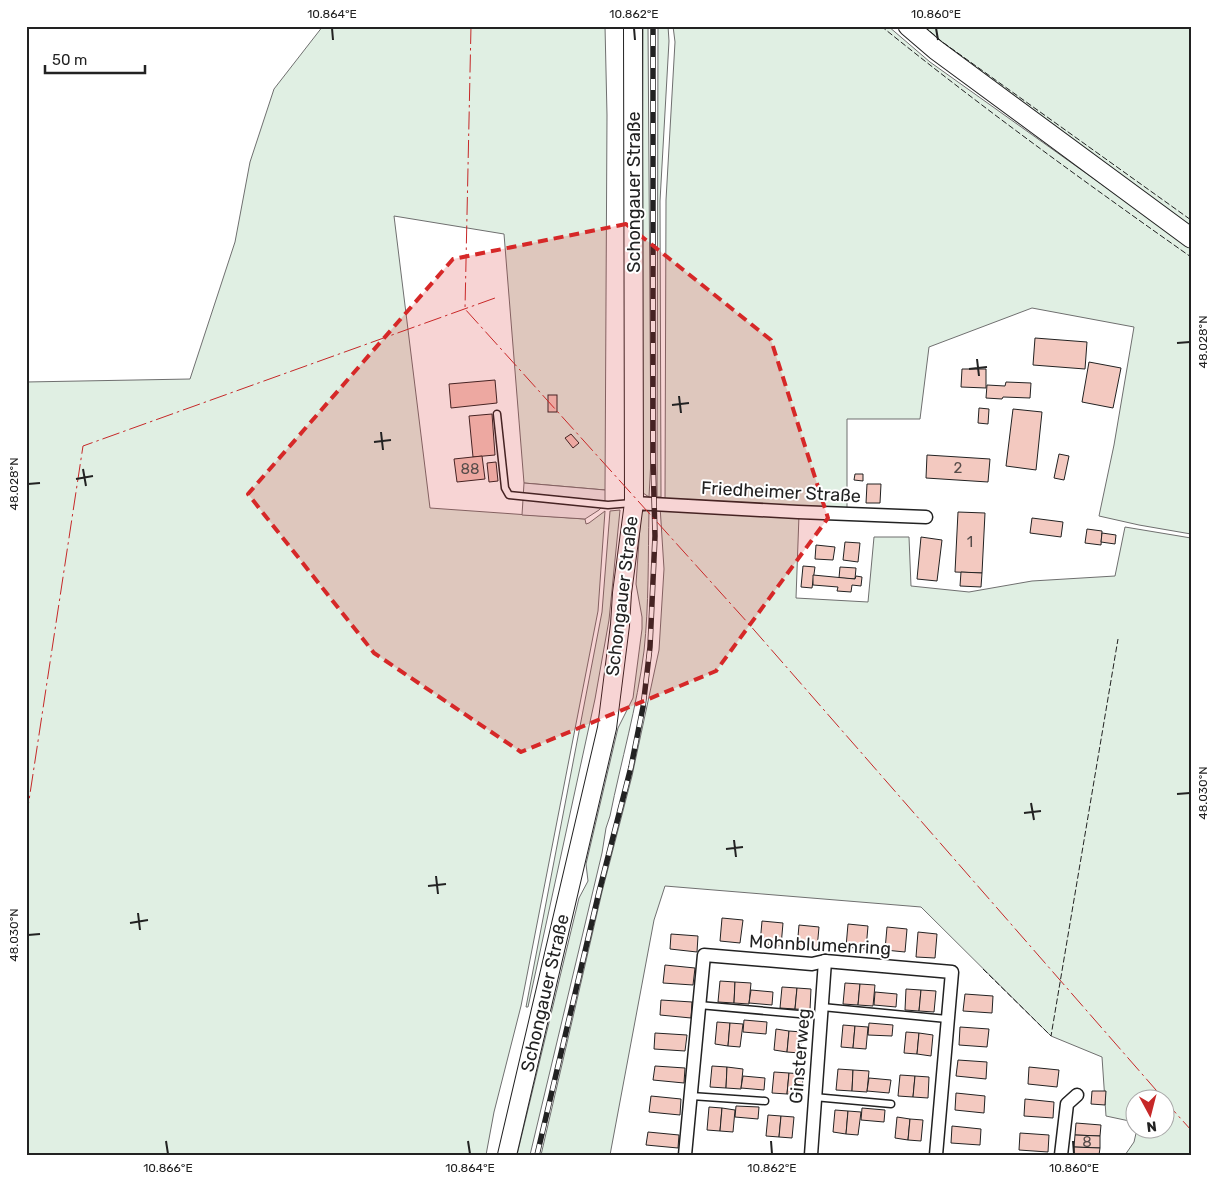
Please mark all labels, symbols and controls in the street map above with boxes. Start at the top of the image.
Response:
text: 10.864°E [307,7,357,21]
text: 10.862°E [609,7,659,21]
text: 10.860°E [911,7,961,21]
scale bar [45,42,145,74]
text: 50 m [52,51,87,69]
street label: Schongauer Straße [623,111,645,273]
text: 48.028°N [1196,315,1210,369]
text: 48.028°N [7,457,21,511]
house number: 2 [954,459,963,477]
house number: 88 [460,460,480,478]
street label: Friedheimer Straße [700,477,862,507]
street label: Schongauer Straße [601,515,643,677]
house number: 1 [967,533,973,551]
text: 48.030°N [1196,766,1210,820]
text: 48.030°N [7,908,21,962]
street label: Schongauer Straße [516,912,574,1074]
street label: Mohnblumenring [748,930,892,960]
street label: Ginsterweg [785,1007,815,1105]
north arrow [1124,1088,1174,1138]
text: N [1145,1117,1158,1135]
house number: 8 [1082,1133,1092,1151]
text: 10.866°E [143,1161,193,1175]
text: 10.864°E [445,1161,495,1175]
text: 10.862°E [747,1161,797,1175]
text: 10.860°E [1049,1161,1099,1175]

